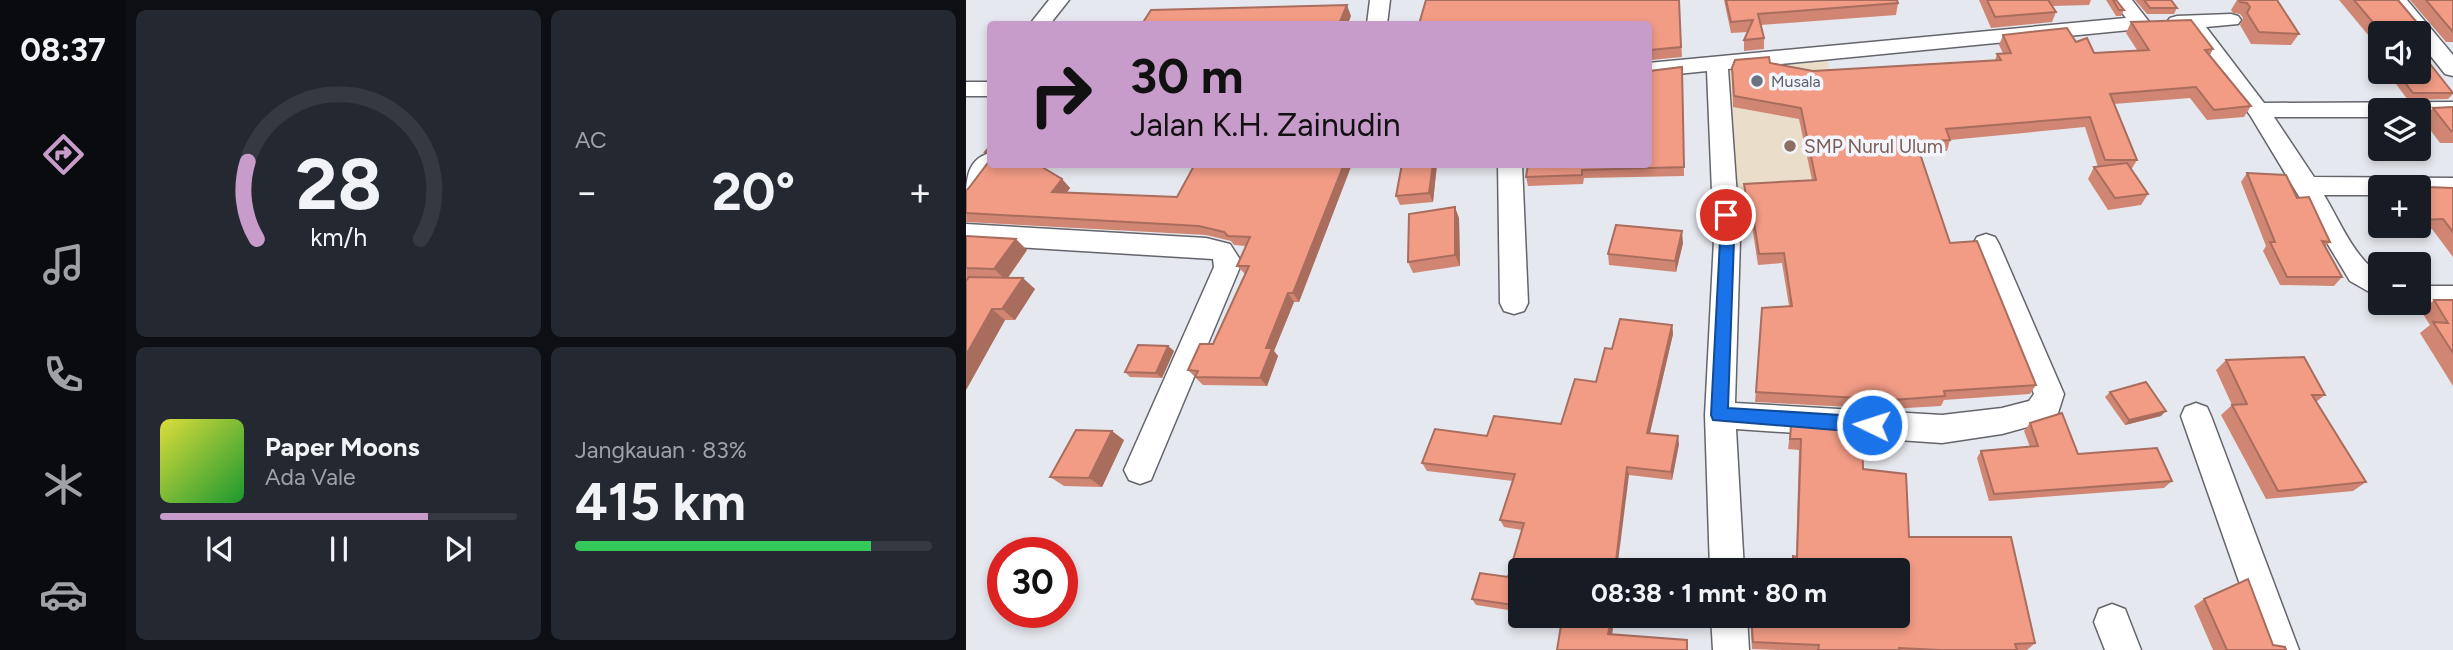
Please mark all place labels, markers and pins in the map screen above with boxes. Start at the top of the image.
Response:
place label: Musala [1771,72,1821,91]
marker: Musala [1749,73,1765,89]
place label: SMP Nurul Ulum [1804,135,1943,158]
marker: SMP Nurul Ulum [1782,138,1798,154]
pin [1696,185,1756,245]

